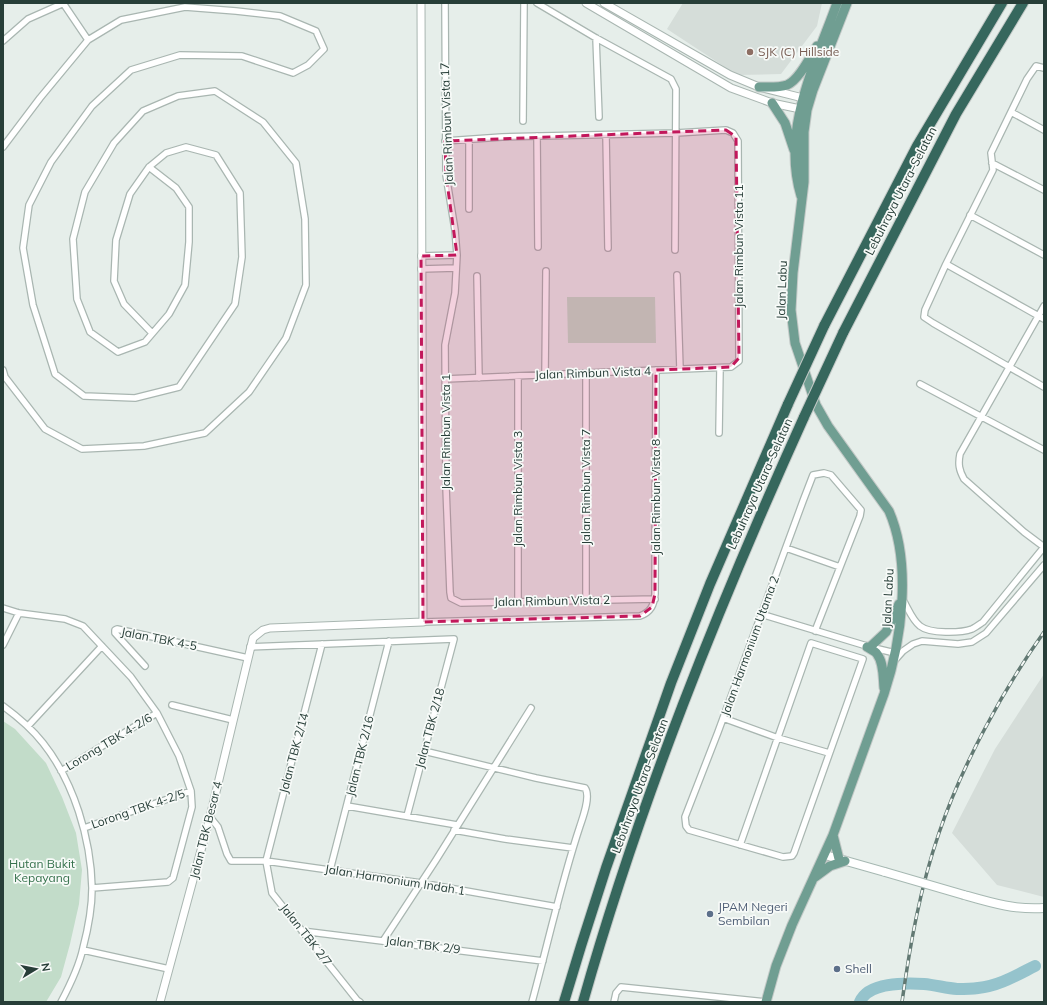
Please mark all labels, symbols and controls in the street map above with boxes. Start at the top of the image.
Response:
place label: SJK (C) Hillside [758,44,839,59]
marker: SJK (C) Hillside [745,47,755,57]
street label: Jalan Rimbun Vista 17 [437,62,456,186]
street label: Lebuhraya Utara–Selatan [862,124,940,258]
street label: Jalan Rimbun Vista 11 [731,184,746,308]
street label: Jalan Labu [773,260,790,320]
street label: Jalan Rimbun Vista 4 [535,363,651,382]
street label: Jalan Rimbun Vista 1 [438,374,453,490]
street label: Lebuhraya Utara–Selatan [724,416,795,552]
street label: Jalan Rimbun Vista 7 [578,429,593,545]
street label: Jalan Rimbun Vista 3 [510,431,525,547]
street label: Jalan Rimbun Vista 8 [648,439,663,555]
street label: Jalan Labu [878,568,897,628]
street label: Jalan Harmonium Utama 2 [717,574,782,718]
street label: Jalan Rimbun Vista 2 [494,592,610,609]
street label: Jalan TBK 4-5 [120,624,198,653]
street label: Jalan TBK 2/18 [412,686,447,770]
street label: Lorong TBK 4-2/6 [63,710,155,773]
street label: Jalan TBK 2/14 [276,711,311,795]
street label: Jalan TBK 2/16 [342,714,377,798]
street label: Lebuhraya Utara–Selatan [608,716,671,855]
street label: Jalan TBK Besar 4 [186,780,225,880]
street label: Lorong TBK 4-2/5 [89,785,187,832]
park label: Hutan Bukit Kepayang [9,856,75,885]
street label: Jalan Harmonium Indah 1 [324,861,466,898]
place label: JPAM Negeri Sembilan [718,899,788,928]
street label: Jalan TBK 2/7 [277,900,336,969]
marker: JPAM Negeri Sembilan [705,909,715,919]
street label: Jalan TBK 2/9 [385,932,461,957]
north arrow [16,949,56,989]
place label: Shell [845,961,872,976]
text: N [38,962,53,973]
marker: Shell [832,964,842,974]

